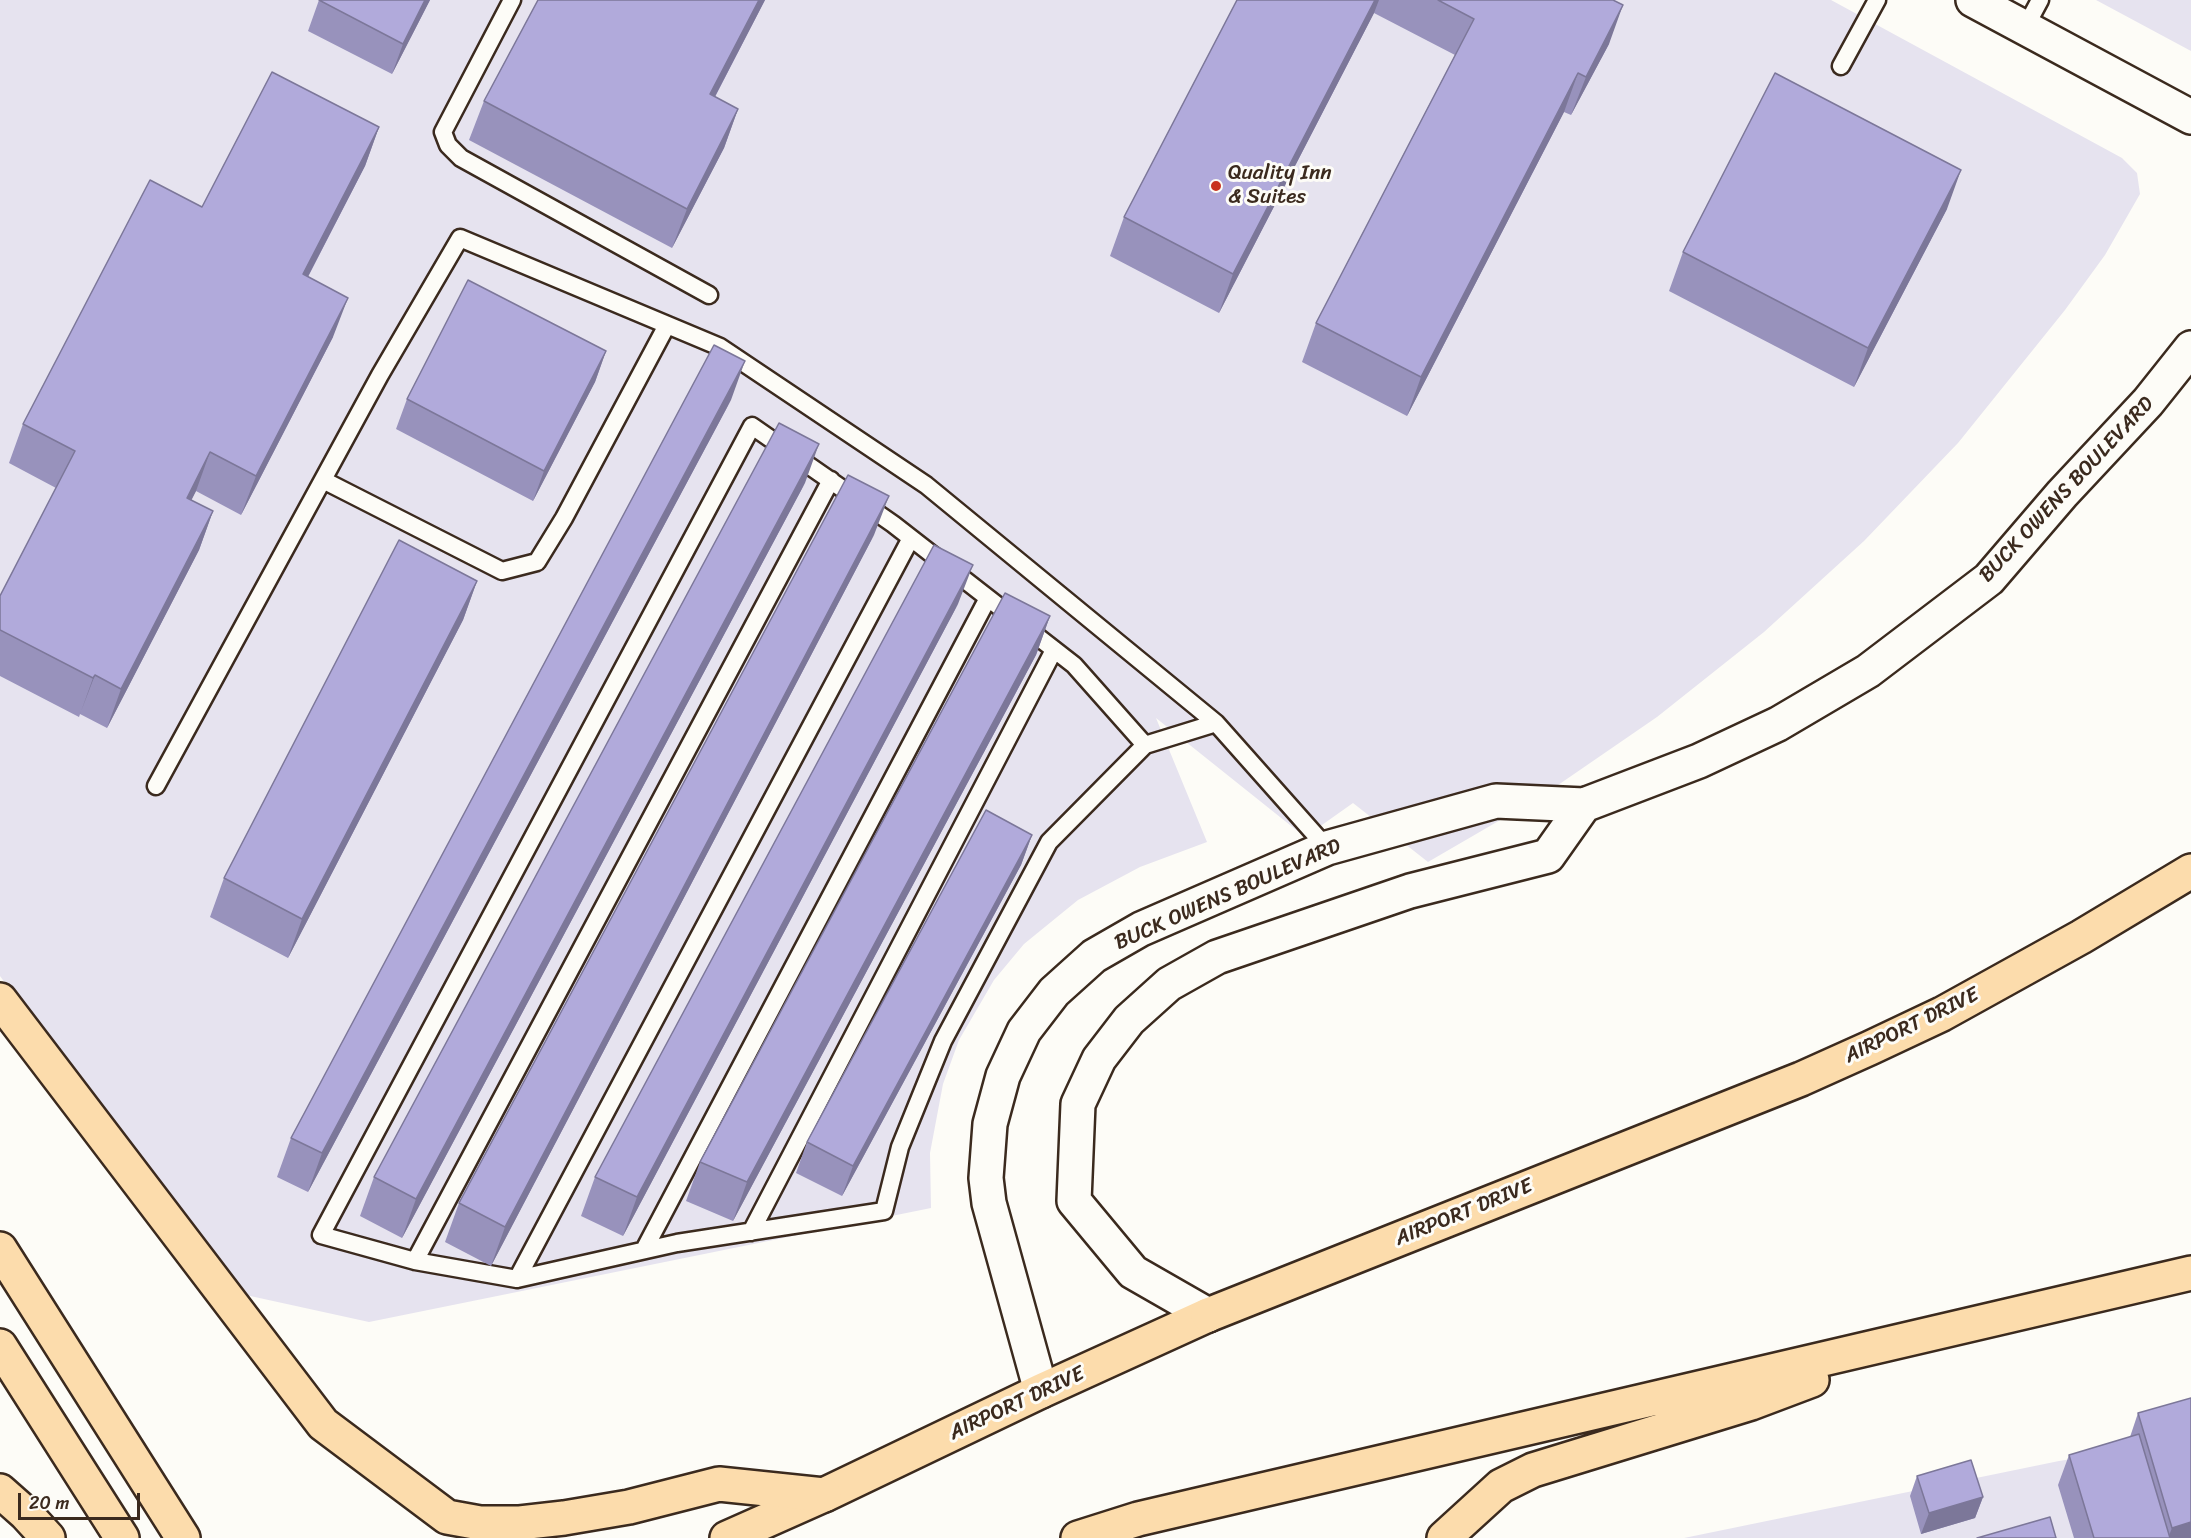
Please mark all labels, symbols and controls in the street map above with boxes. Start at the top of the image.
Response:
place label: Quality Inn & Suites [1228,161,1332,211]
marker: Quality Inn & Suites [1209,179,1223,193]
street label: BUCK OWENS BOULEVARD [1974,392,2160,588]
street label: BUCK OWENS BOULEVARD [1111,834,1345,956]
street label: AIRPORT DRIVE [1841,983,1983,1069]
street label: AIRPORT DRIVE [1391,1174,1537,1252]
street label: AIRPORT DRIVE [945,1362,1089,1446]
scale bar [21,1481,142,1519]
text: 20 m [29,1487,69,1519]

